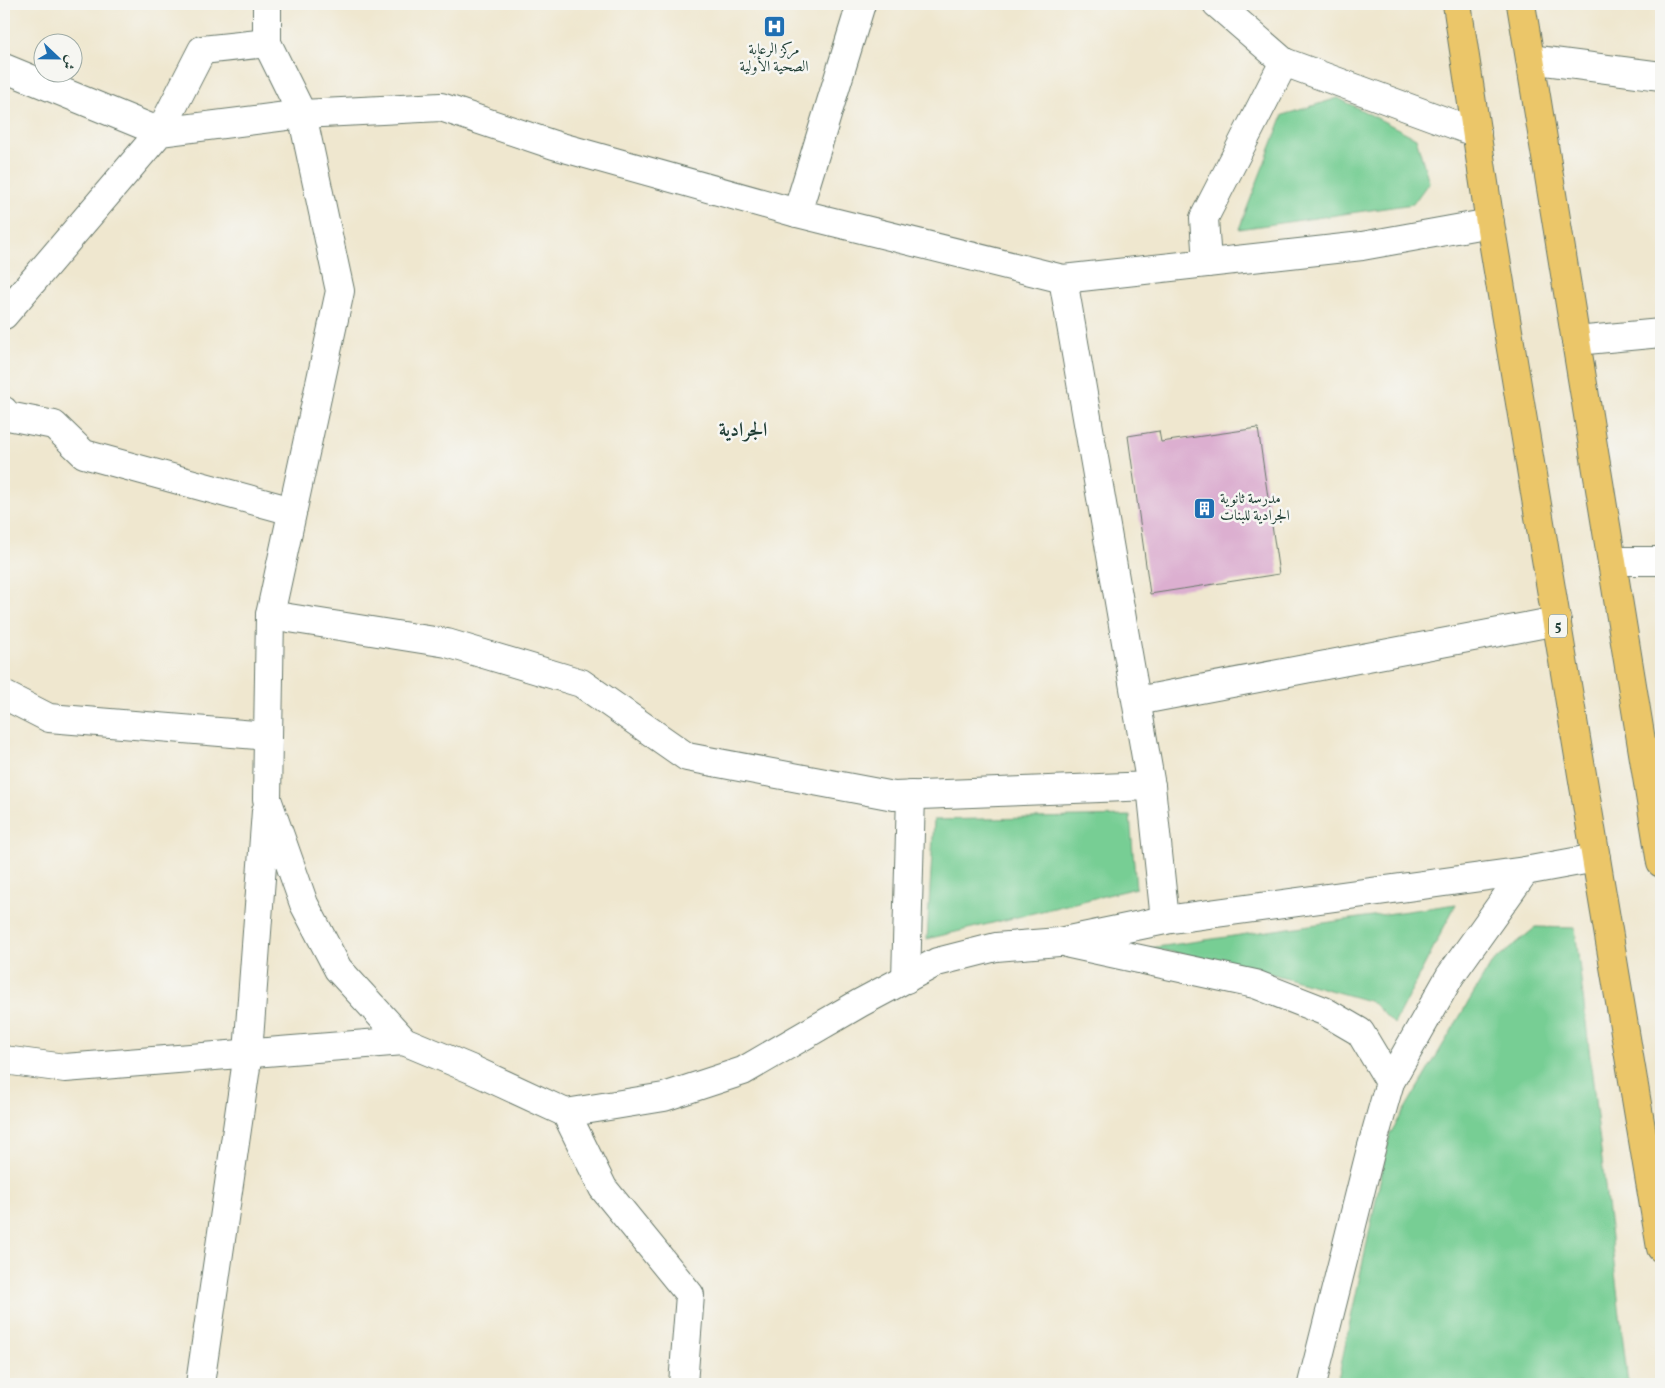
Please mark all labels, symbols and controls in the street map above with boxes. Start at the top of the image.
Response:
hospital icon: مركز الرعاية الصحية الأولية [762,15,786,39]
north arrow [32,32,82,82]
place label: مركز الرعاية الصحية الأولية [739,40,809,78]
text: ش [57,52,80,72]
district label: الجرادية [719,417,767,445]
place label: مدرسة ثانوية الجرادية للبنات [1220,489,1290,527]
building icon: مدرسة ثانوية الجرادية للبنات [1192,496,1216,520]
road number: 5 [1549,614,1567,638]

